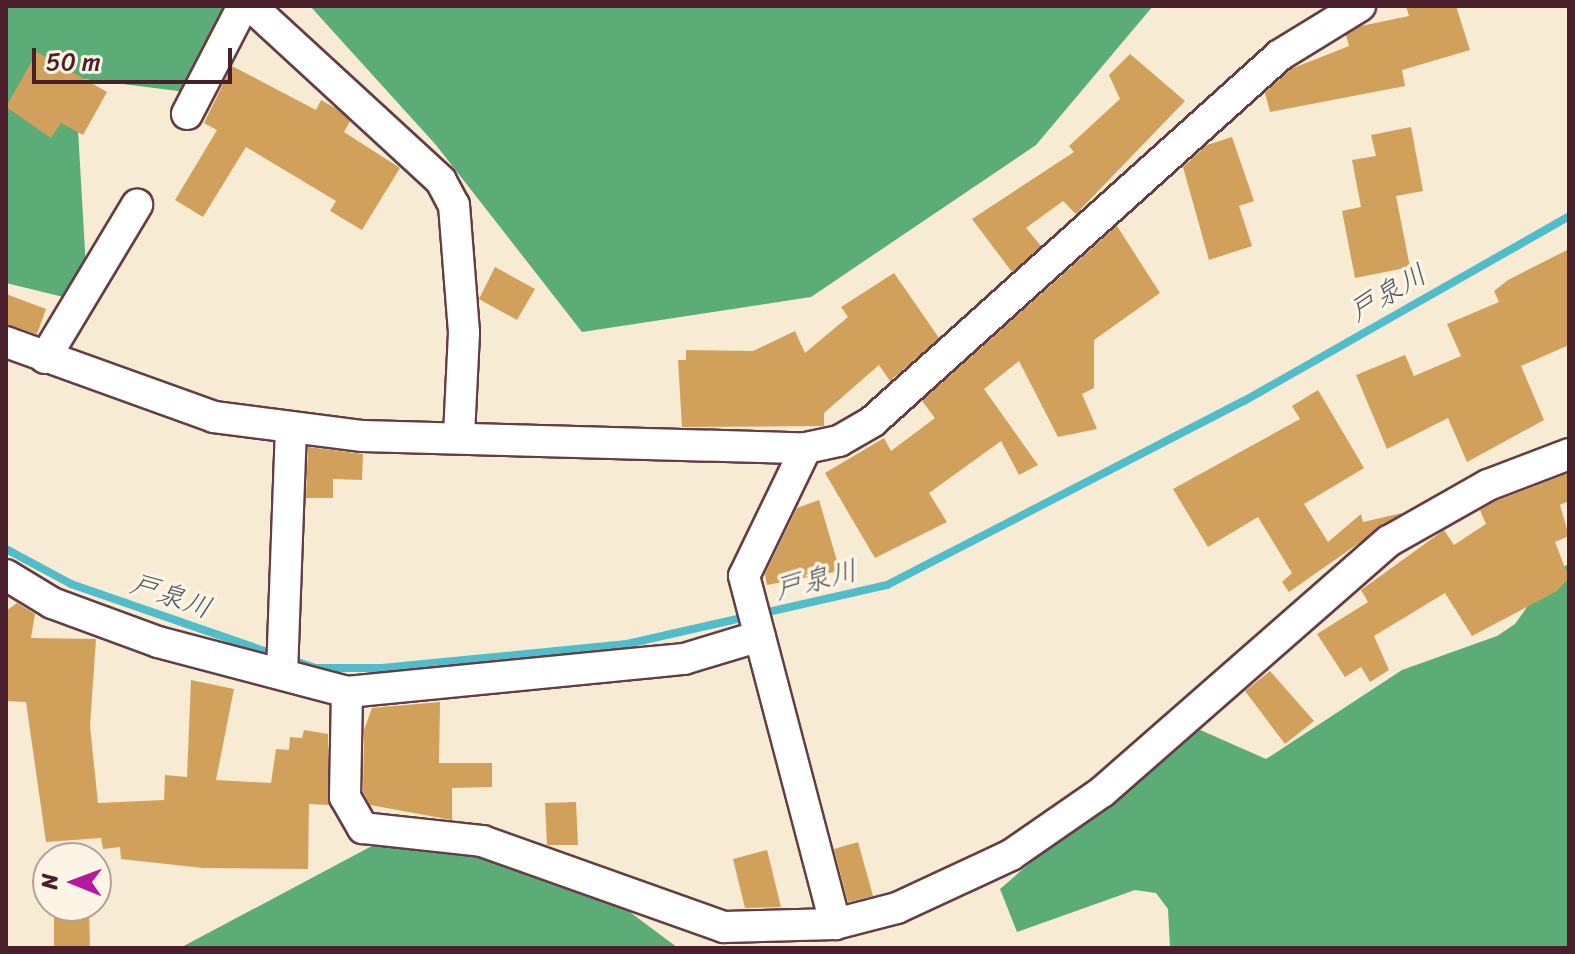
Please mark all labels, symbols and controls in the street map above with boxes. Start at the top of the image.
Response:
scale bar [36,32,236,82]
text: 50 m [46,41,101,83]
water label: 戸泉川 [1343,257,1433,329]
water label: 戸泉川 [771,554,861,606]
water label: 戸泉川 [126,566,216,626]
north arrow [32,842,112,922]
text: N [30,874,69,890]

